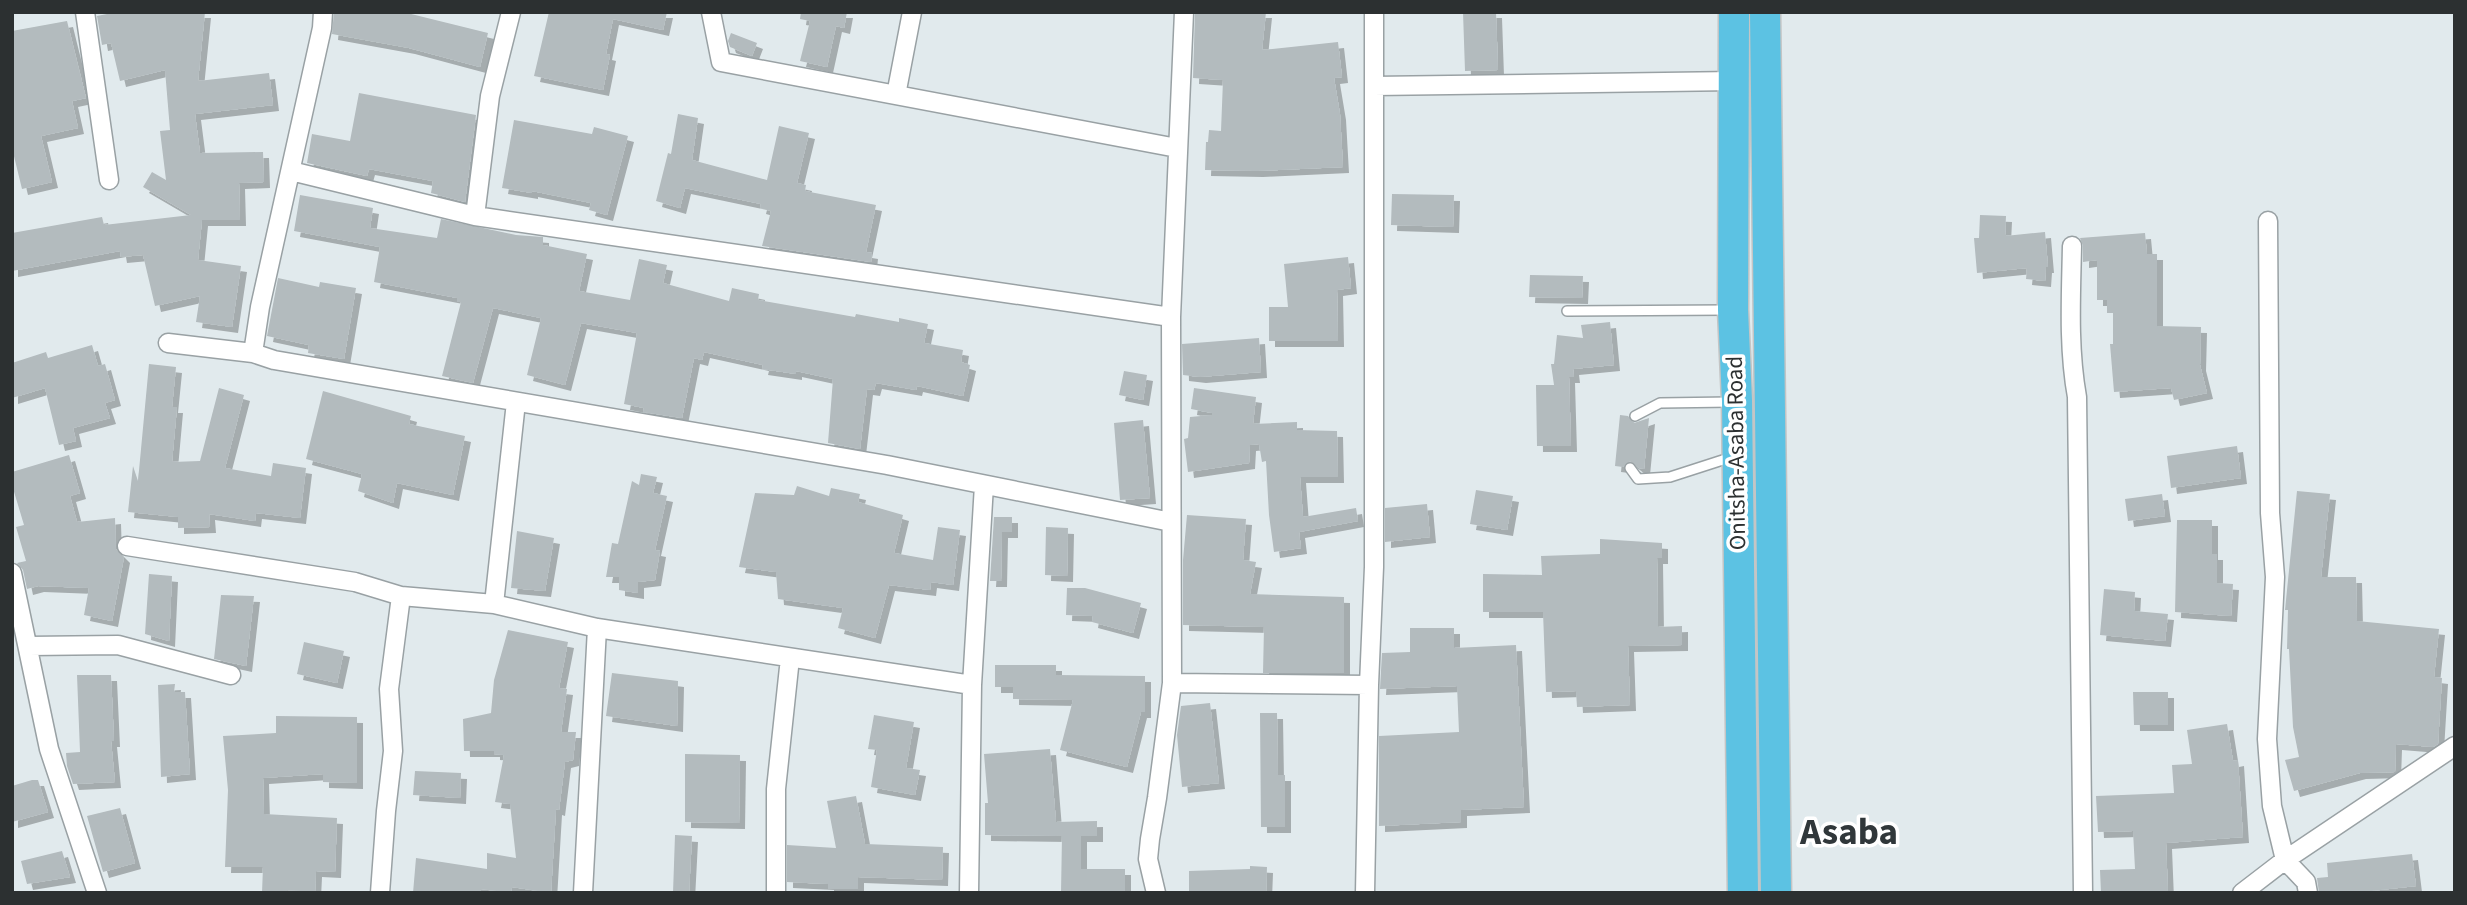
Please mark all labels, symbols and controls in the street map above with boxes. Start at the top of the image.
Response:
street label: Onitsha-Asaba Road [1718,356,1754,550]
district label: Asaba [1799,806,1898,859]

